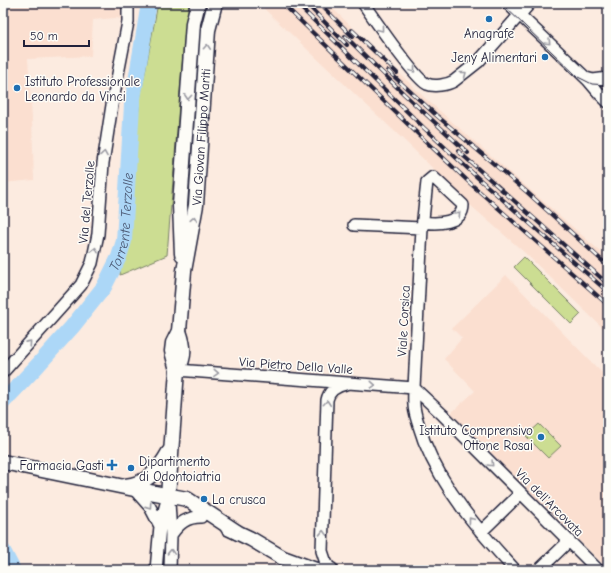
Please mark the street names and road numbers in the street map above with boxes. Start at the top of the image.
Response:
street label: Via Giovan Filippo Mariti [189,68,213,206]
street label: Via del Terzolle [75,159,98,244]
street label: Viale Corsica [394,285,413,357]
street label: Via Pietro Della Valle [238,354,354,377]
street label: Via dell'Arcovata [513,465,587,539]

